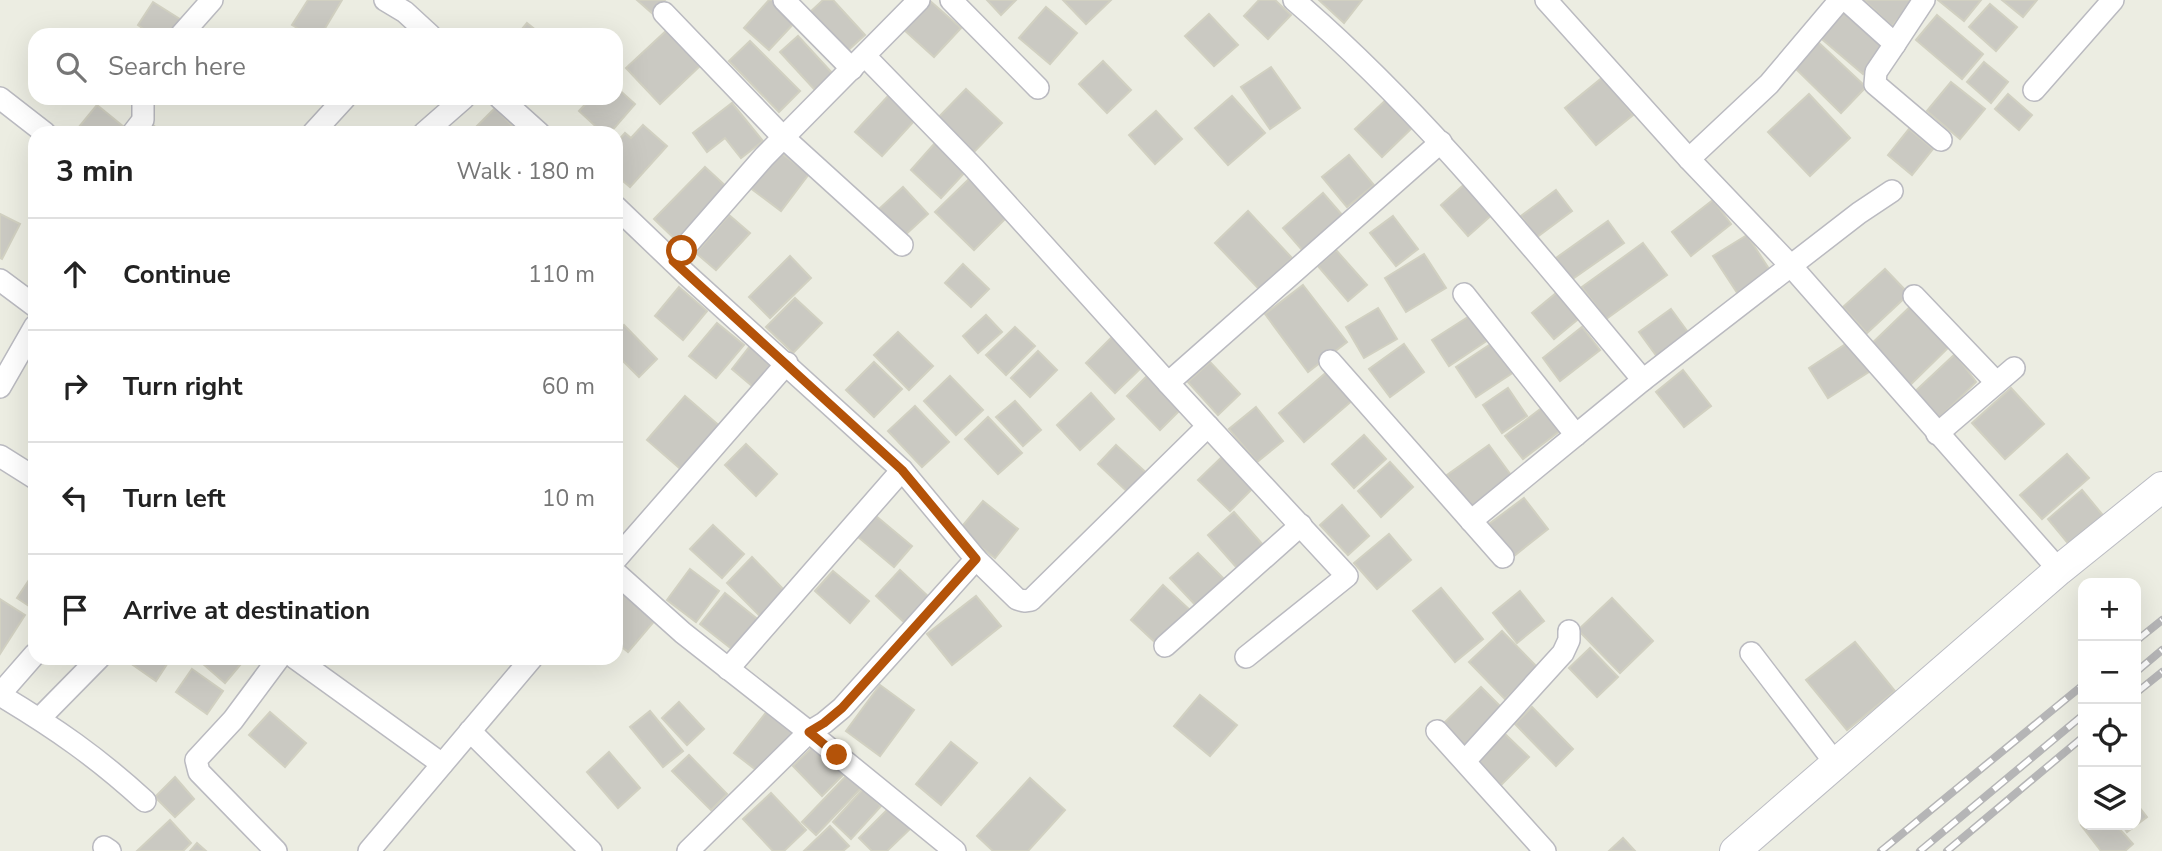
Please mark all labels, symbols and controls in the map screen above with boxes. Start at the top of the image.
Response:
search box [28,28,623,105]
icon: search [52,48,90,86]
text: Search here [108,49,246,84]
text: 3 min [56,151,134,192]
text: Walk · 180 m [456,156,595,187]
route start [666,235,697,266]
icon: ahead [56,255,94,293]
text: Continue [123,257,231,292]
text: 110 m [528,259,595,290]
icon: right [56,367,94,405]
text: Turn right [123,369,242,404]
text: 60 m [542,371,595,402]
icon: left [56,479,94,517]
text: Turn left [123,481,226,516]
text: 10 m [542,483,595,514]
map controls [2078,578,2141,830]
button: + [2078,578,2141,641]
icon: arrive [56,591,94,629]
text: Arrive at destination [123,593,370,628]
button: − [2078,641,2141,704]
button: locate [2078,704,2141,767]
route end [821,739,852,770]
button: layers [2078,767,2141,830]

